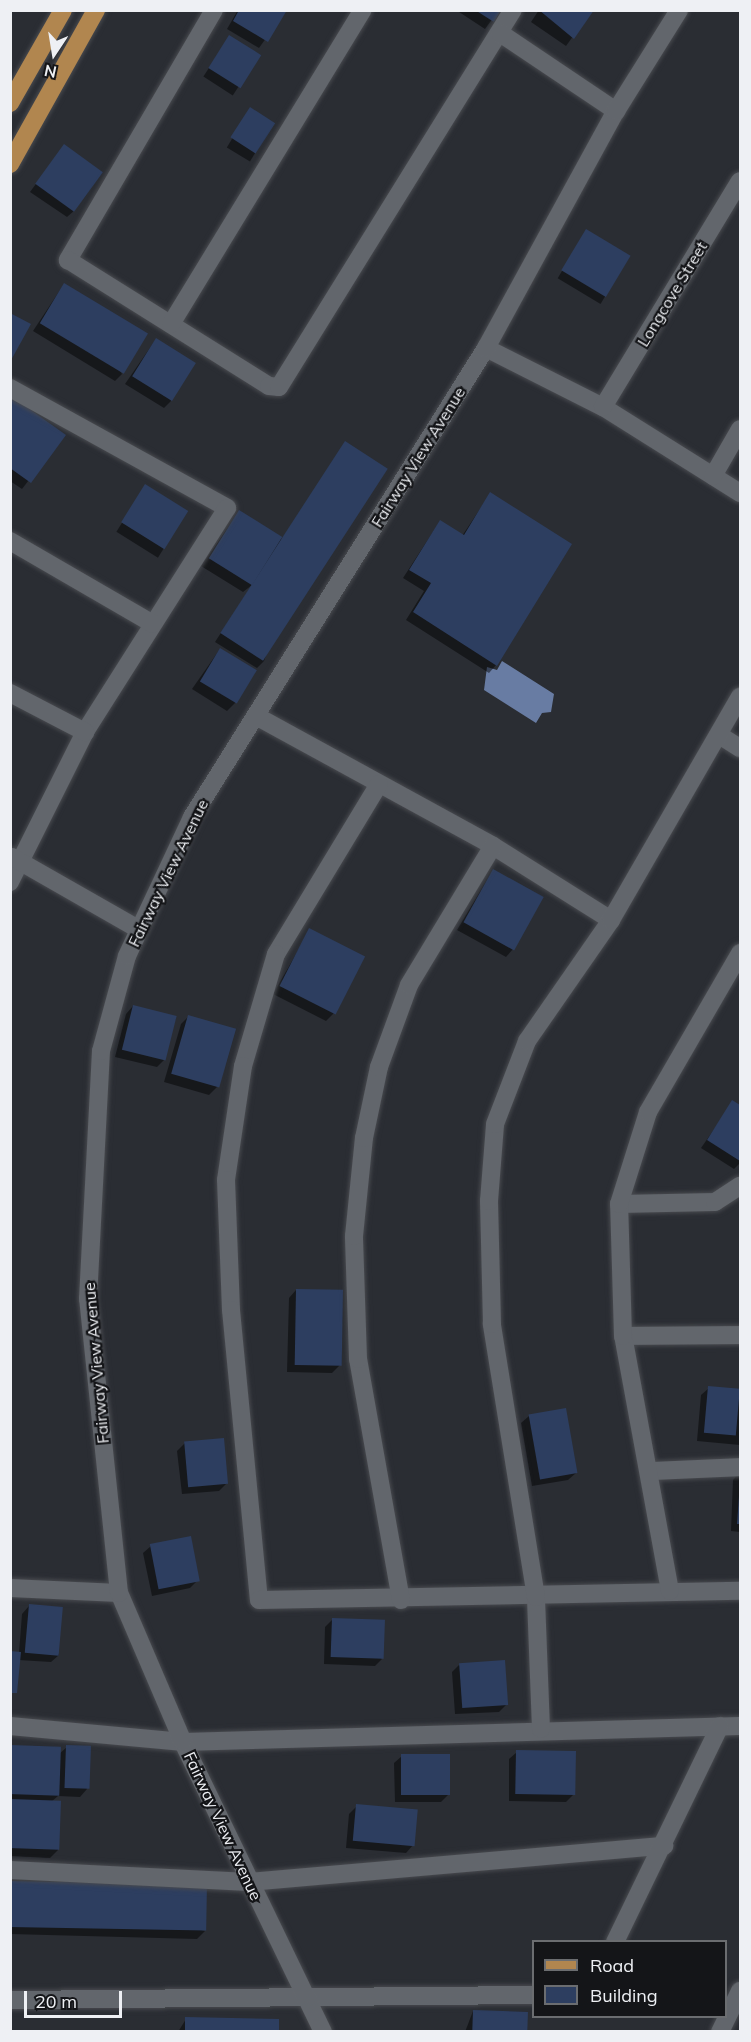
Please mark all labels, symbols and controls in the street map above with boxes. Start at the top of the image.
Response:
north arrow [24,24,84,84]
text: N [42,61,58,83]
street label: Longcove Street [633,238,711,350]
street label: Fairway View Avenue [367,383,469,531]
street label: Fairway View Avenue [124,796,212,950]
street label: Fairway View Avenue [79,1282,113,1444]
street label: Fairway View Avenue [180,1749,266,1903]
legend [532,1940,727,2018]
text: Road [590,1954,634,1977]
scale bar [27,1979,124,2017]
text: Building [590,1984,658,2007]
text: 20 m [35,1990,77,2013]

